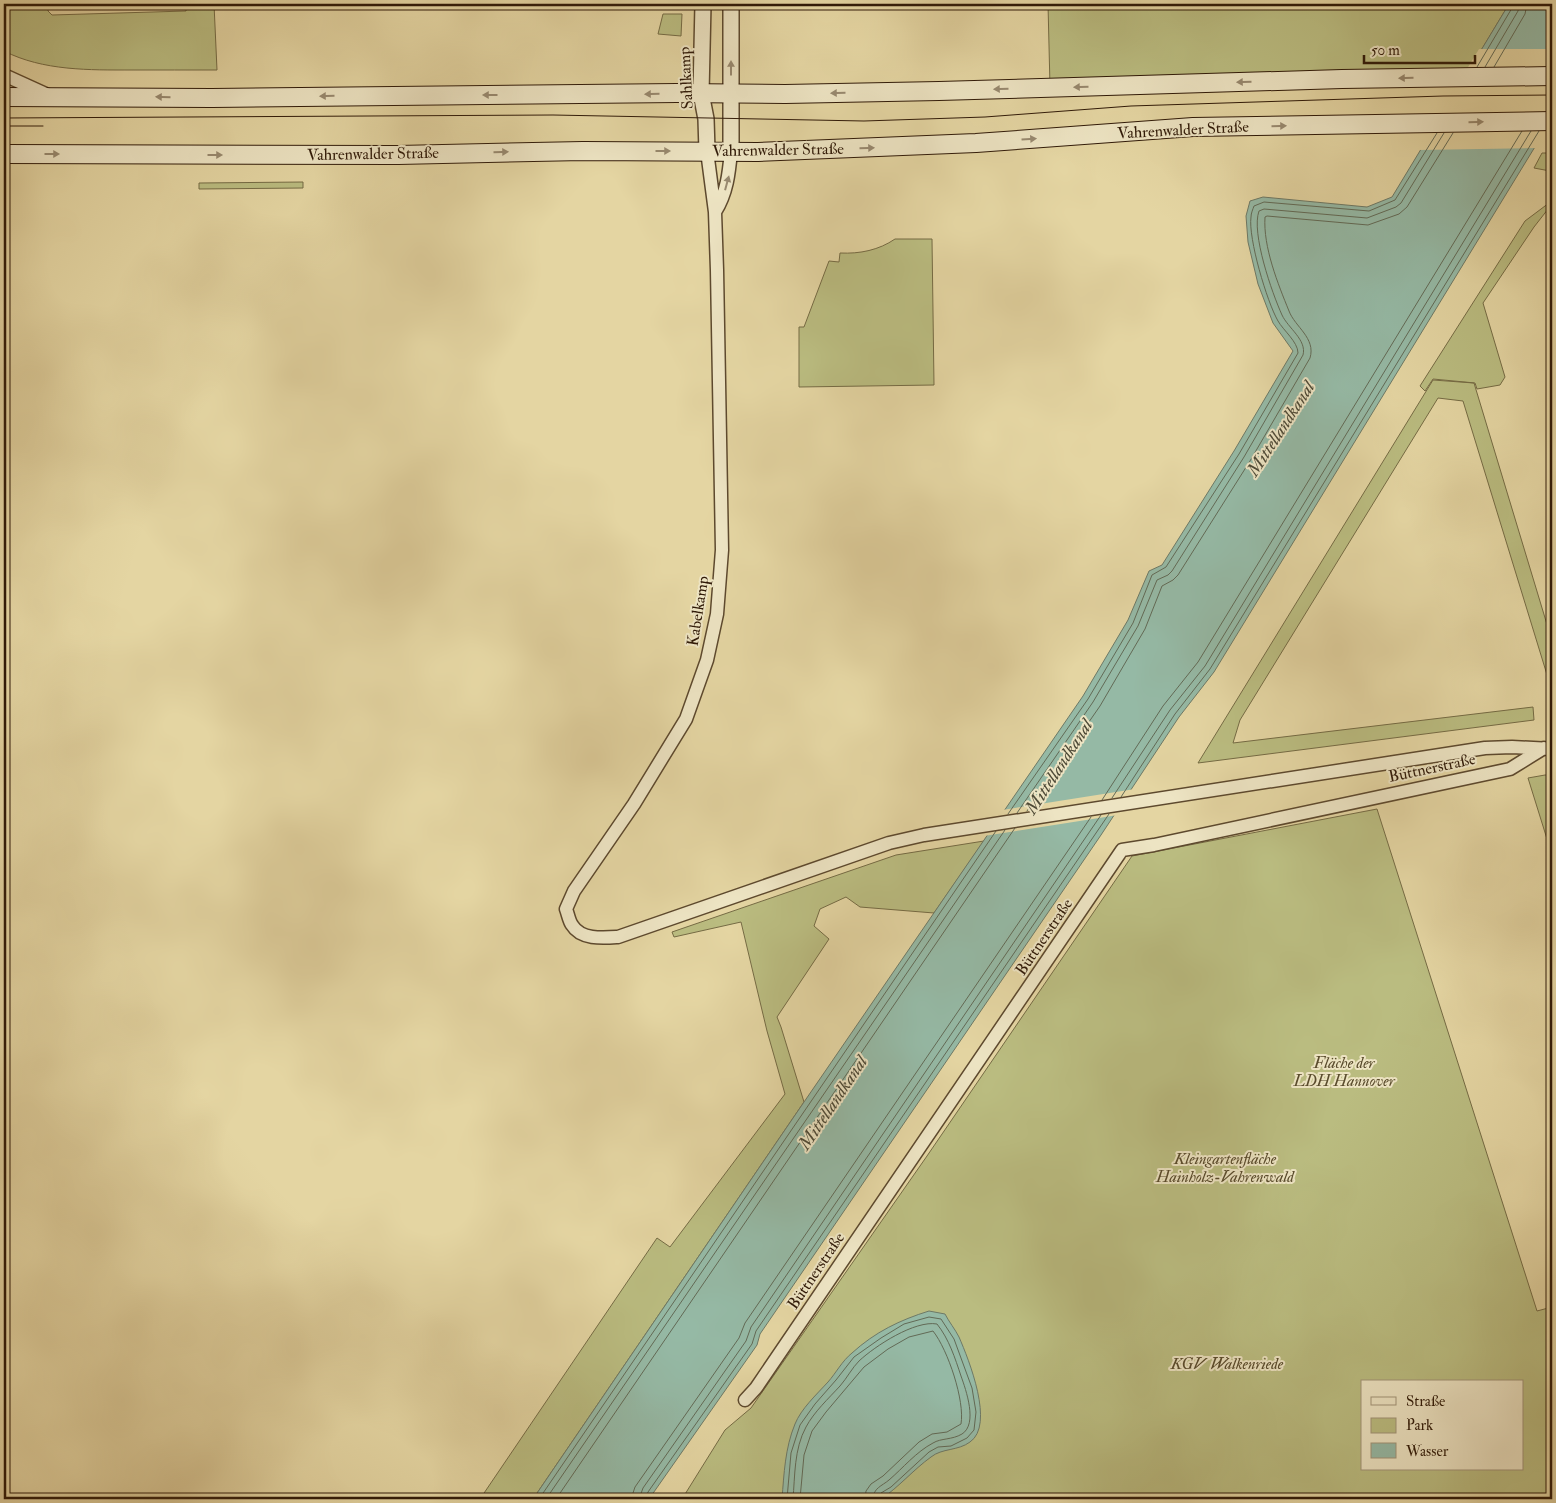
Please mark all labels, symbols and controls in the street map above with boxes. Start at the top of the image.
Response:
scale bar [1364,32,1475,64]
text: 50 m [1371,41,1400,60]
street label: Sahlkamp [674,46,699,110]
one-way arrow [727,59,735,75]
one-way arrow [1398,74,1414,82]
one-way arrow [1235,78,1251,86]
one-way arrow [1073,83,1089,91]
one-way arrow [993,86,1009,94]
one-way arrow [830,89,846,97]
one-way arrow [644,90,660,98]
one-way arrow [481,91,497,99]
one-way arrow [155,93,171,101]
one-way arrow [319,93,335,101]
street label: Vahrenwalder Straße [1117,117,1250,143]
one-way arrow [1468,118,1484,126]
one-way arrow [1271,122,1287,130]
one-way arrow [1021,135,1037,143]
street label: Vahrenwalder Straße [712,139,844,161]
street label: Vahrenwalder Straße [307,143,439,165]
one-way arrow [859,143,875,151]
one-way arrow [656,147,672,155]
one-way arrow [493,148,509,156]
one-way arrow [45,150,61,158]
one-way arrow [207,151,223,159]
one-way arrow [723,175,731,190]
water label: Mittellandkanal [1241,376,1321,482]
street label: Kabelkamp [683,574,714,648]
water label: Mittellandkanal [1019,714,1099,820]
street label: Büttnerstraße [1387,749,1478,787]
street label: Büttnerstraße [1011,894,1077,979]
water label: Mittellandkanal [793,1050,874,1155]
park label: Fläche der LDH Hannover [1292,1053,1396,1091]
park label: Kleingartenfläche Hainholz-Vahrenwald [1155,1149,1295,1187]
street label: Büttnerstraße [783,1228,849,1313]
park label: KGV Walkenriede [1170,1354,1284,1374]
legend [1361,1380,1524,1470]
text: Straße [1406,1392,1445,1411]
text: Park [1406,1416,1433,1435]
text: Wasser [1405,1442,1449,1461]

